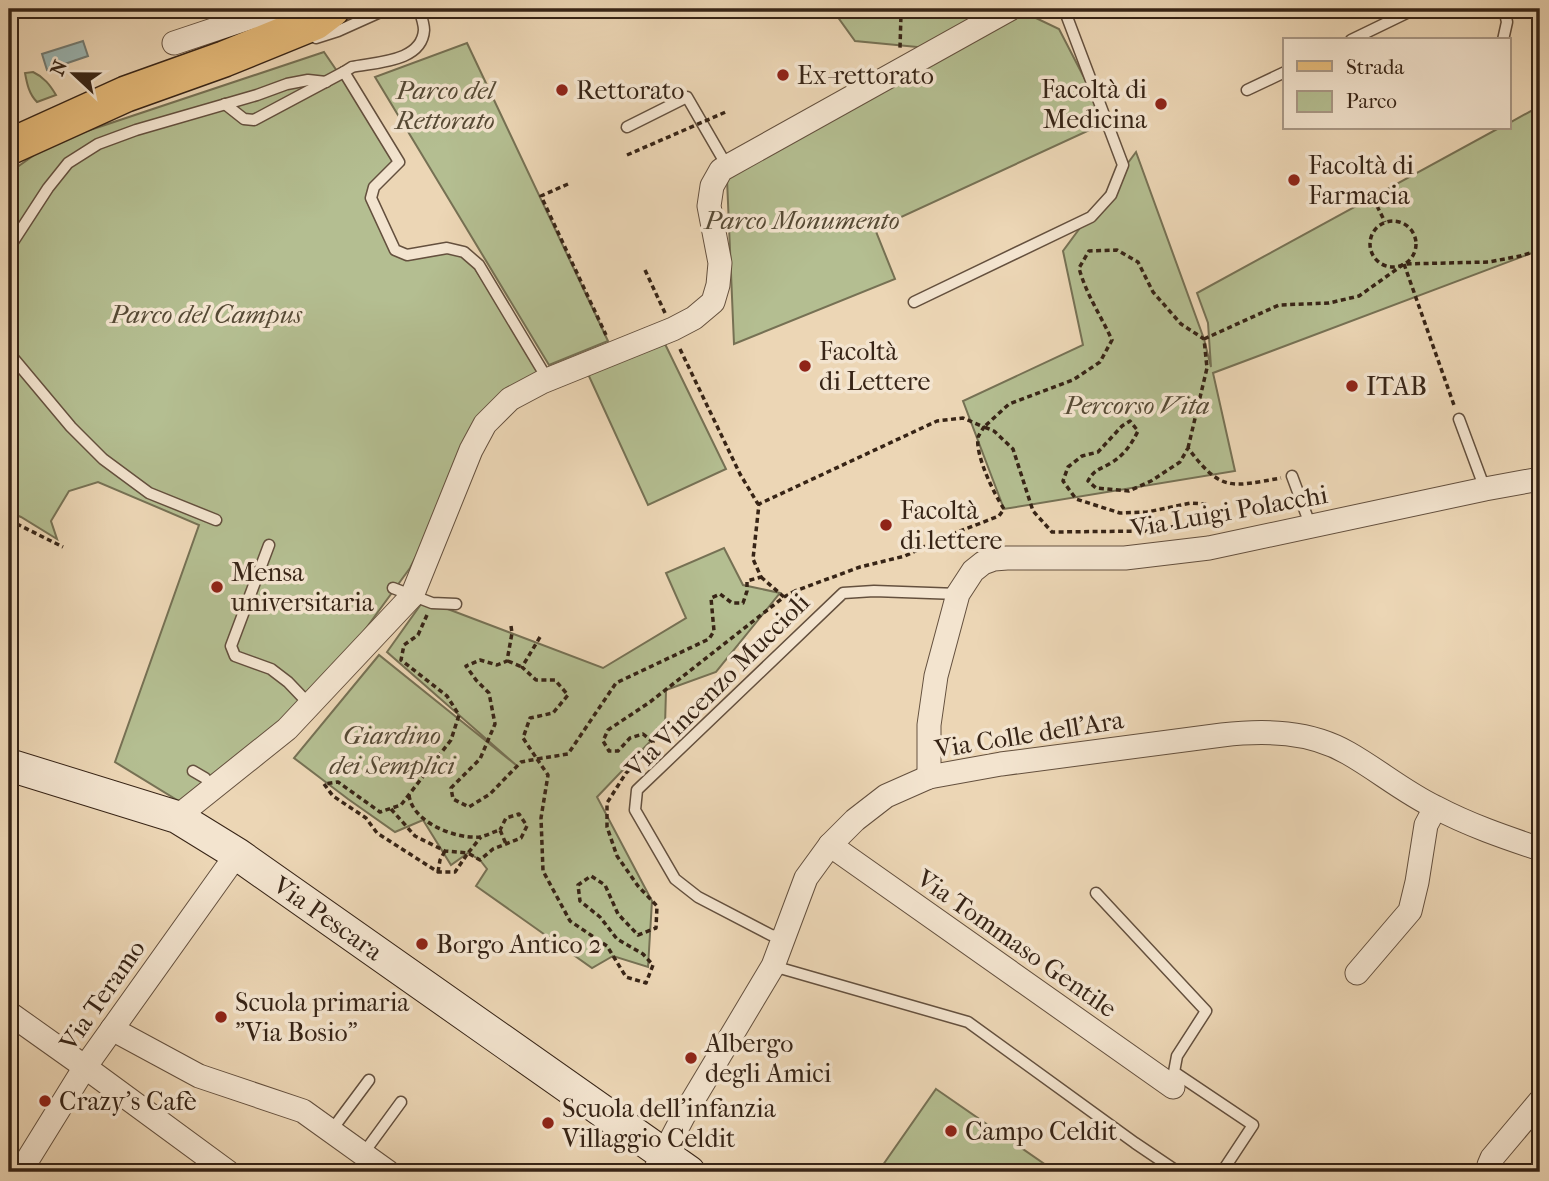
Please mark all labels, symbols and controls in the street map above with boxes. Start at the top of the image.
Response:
north arrow [38,38,108,108]
legend [1283,38,1510,130]
text: Strada [1346,55,1404,79]
text: N [46,57,72,79]
place label: Ex-rettorato [797,60,934,91]
marker: Ex-rettorato [775,67,791,83]
place label: Facoltà di Medicina [1041,74,1148,135]
park label: Parco del Rettorato [393,75,497,136]
place label: Rettorato [576,75,685,106]
marker: Rettorato [554,82,570,98]
text: Parco [1346,89,1397,113]
marker: Facoltà di Medicina [1153,96,1169,112]
place label: Facoltà di Farmacia [1308,150,1414,211]
marker: Facoltà di Farmacia [1286,172,1302,188]
park label: Parco Monumento [703,205,900,236]
park label: Parco del Campus [109,299,303,330]
place label: Facoltà di Lettere [819,336,930,397]
marker: Facoltà di Lettere [797,358,813,374]
place label: ITAB [1366,371,1427,402]
marker: ITAB [1344,378,1360,394]
park label: Percorso Vita [1063,390,1210,421]
street label: Via Luigi Polacchi [1127,479,1330,544]
place label: Facoltà di lettere [900,495,1003,556]
marker: Facoltà di lettere [878,517,894,533]
place label: Mensa universitaria [230,557,375,618]
marker: Mensa universitaria [209,579,225,595]
street label: Via Vincenzo Muccioli [618,587,816,785]
street label: Via Colle dell'Ara [931,704,1127,765]
park label: Giardino dei Semplici [329,720,456,781]
street label: Via Tommaso Gentile [910,862,1123,1024]
street label: Via Pescara [266,869,389,968]
place label: Borgo Antico 2 [436,929,602,960]
street label: Via Teramo [52,934,152,1057]
marker: Borgo Antico 2 [414,936,430,952]
place label: Scuola primaria "Via Bosio" [235,987,410,1048]
marker: Scuola primaria "Via Bosio" [213,1009,229,1025]
place label: Albergo degli Amici [704,1028,832,1089]
marker: Albergo degli Amici [683,1050,699,1066]
place label: Crazy's Cafè [59,1086,197,1117]
marker: Crazy's Cafè [37,1093,53,1109]
place label: Scuola dell'infanzia Villaggio Celdit [561,1093,777,1154]
marker: Scuola dell'infanzia Villaggio Celdit [540,1115,556,1131]
place label: Campo Celdit [965,1116,1118,1147]
marker: Campo Celdit [943,1123,959,1139]

